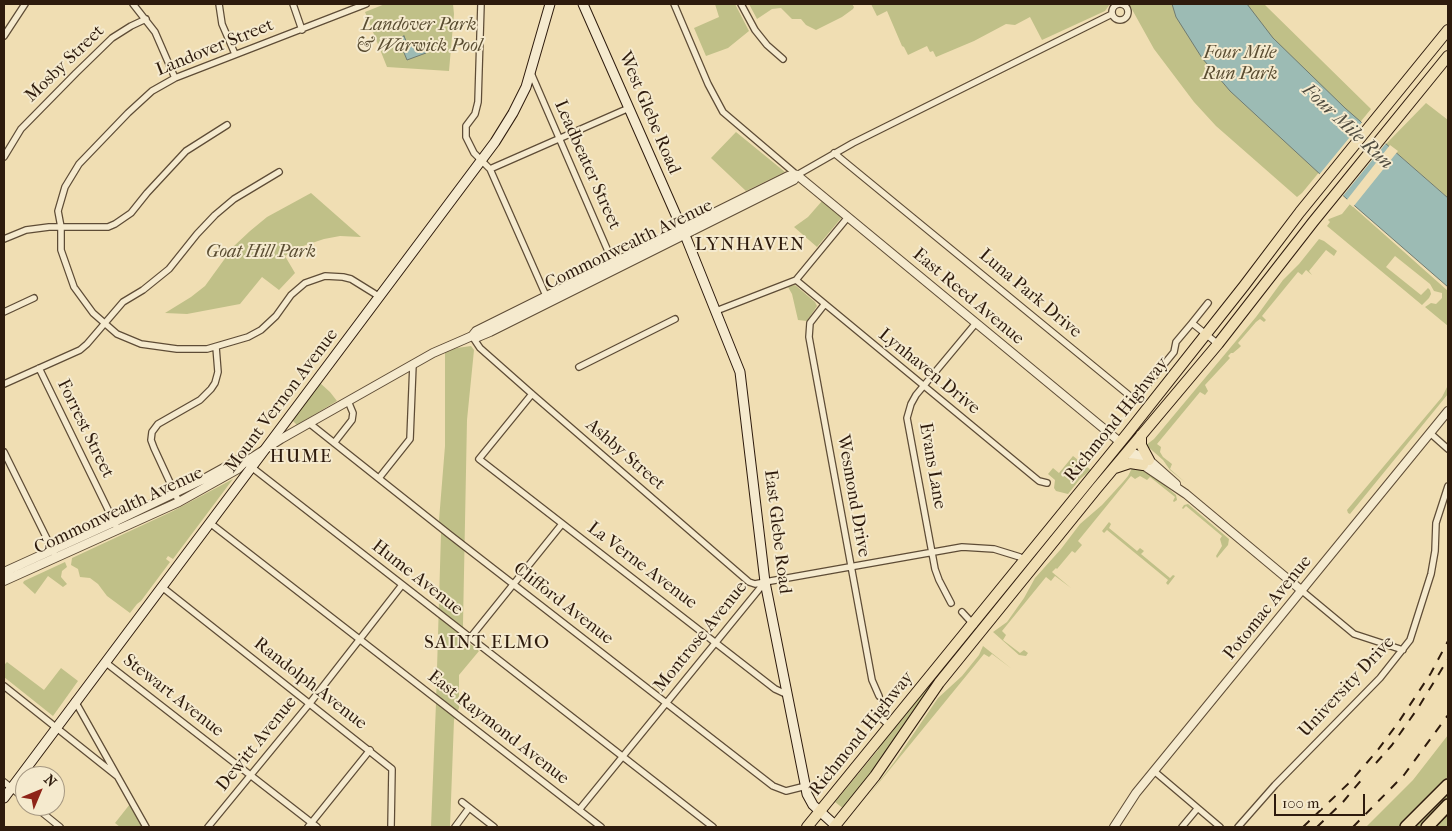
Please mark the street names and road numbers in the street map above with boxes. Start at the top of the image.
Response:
street label: Landover Street [153,15,277,81]
street label: Mosby Street [21,21,109,107]
street label: West Glebe Road [613,48,685,178]
street label: Leadbeater Street [549,97,625,233]
street label: Commonwealth Avenue [542,195,716,295]
street label: East Reed Avenue [908,244,1028,350]
street label: Luna Park Drive [974,245,1086,343]
street label: Lynhaven Drive [874,324,984,420]
street label: Mount Vernon Avenue [221,325,343,477]
street label: Richmond Highway [1060,353,1174,487]
street label: Forrest Street [52,376,118,482]
street label: Ashby Street [581,415,669,495]
street label: Evans Lane [914,421,950,511]
street label: Wesmond Drive [832,433,874,559]
street label: Commonwealth Avenue [31,462,207,560]
street label: East Glebe Road [759,469,795,595]
street label: La Verne Avenue [583,518,701,614]
street label: Hume Avenue [367,536,467,620]
street label: Potomac Avenue [1219,551,1317,665]
street label: Clifford Avenue [509,558,617,650]
street label: Montrose Avenue [650,577,752,697]
street label: University Drive [1295,632,1399,742]
street label: Randolph Avenue [249,633,371,735]
street label: Stewart Avenue [118,650,228,742]
street label: East Raymond Avenue [423,666,573,790]
street label: Richmond Highway [805,667,919,801]
street label: Dewitt Avenue [212,692,302,796]

